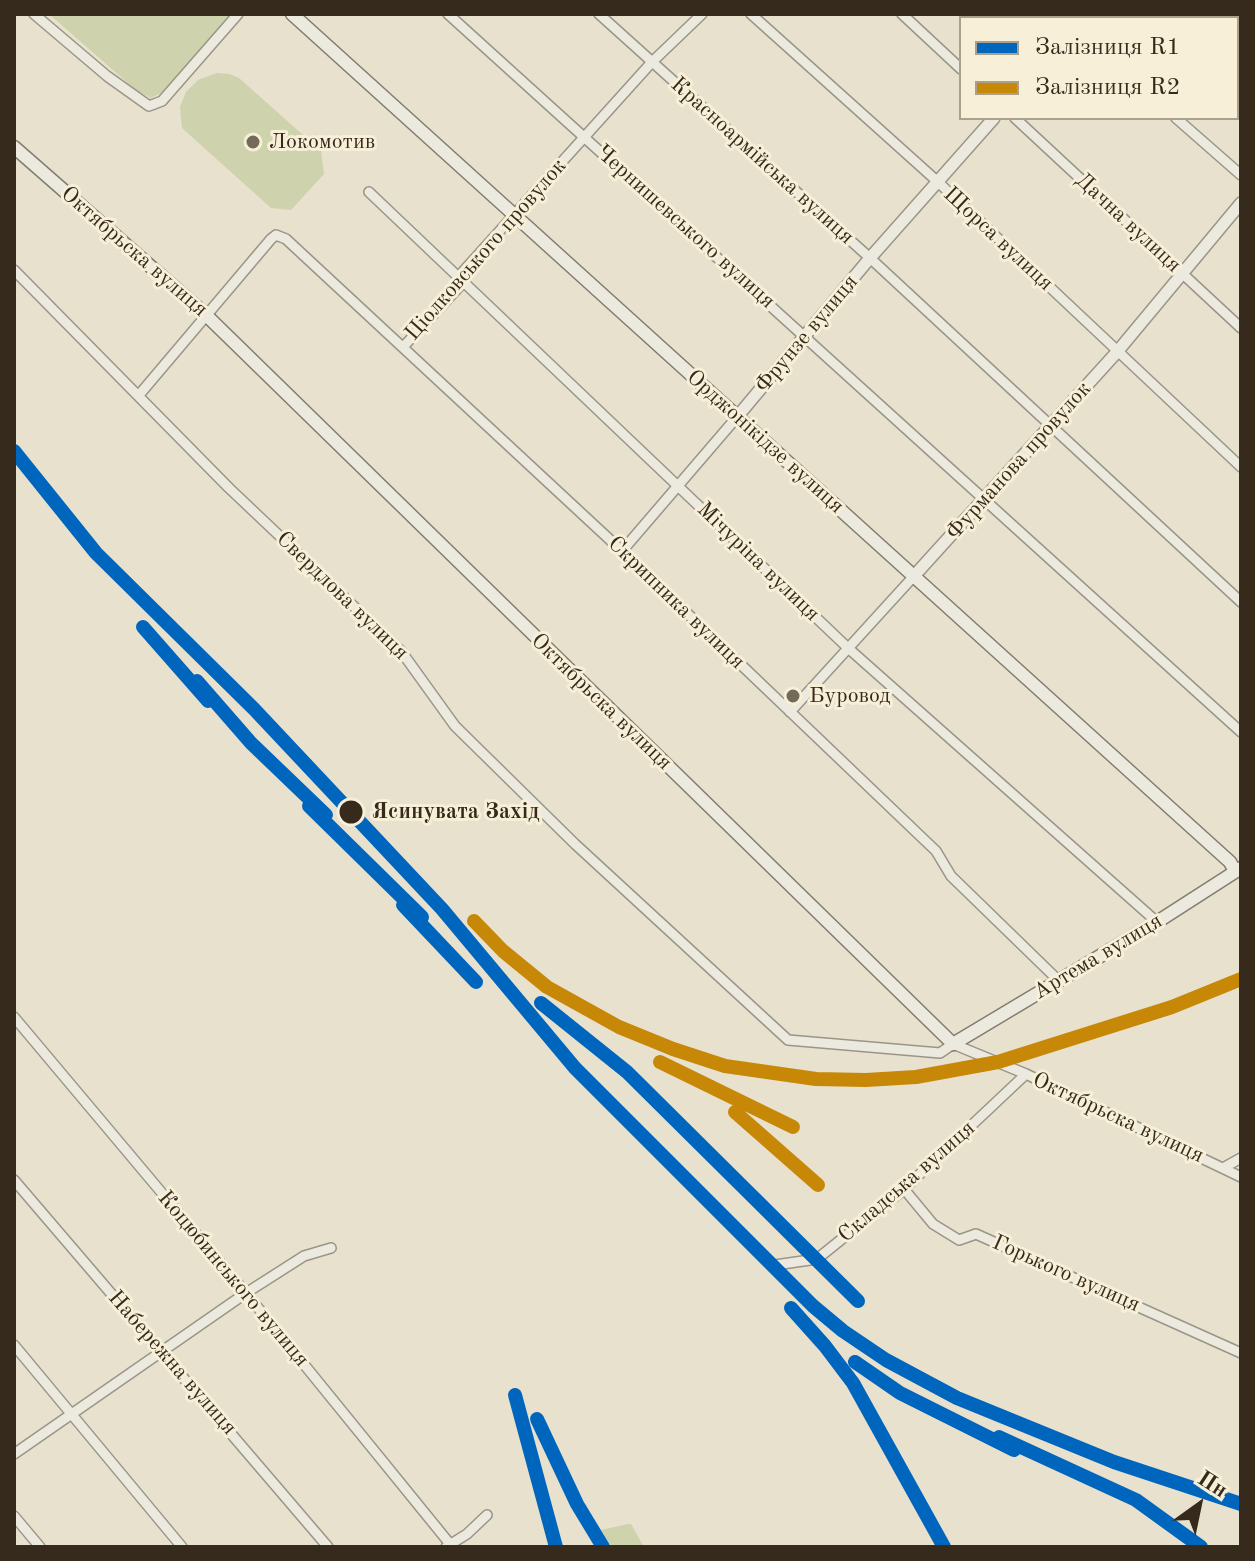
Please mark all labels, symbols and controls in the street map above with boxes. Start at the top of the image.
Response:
legend [959,16,1239,120]
text: Залізниця R1 [1035,36,1180,60]
street label: Красноармійська вулиця [665,72,859,250]
text: Залізниця R2 [1035,76,1180,100]
place label: Локомотив [269,129,375,155]
marker: Локомотив [244,133,262,151]
street label: Чернишевського вулиця [590,139,780,315]
street label: Ціолковського провулок [400,154,572,346]
street label: Дачна вулиця [1070,167,1186,279]
street label: Октябрьска вулиця [55,181,213,323]
street label: Щорса вулиця [937,181,1059,297]
street label: Фрунзе вулиця [750,269,864,399]
street label: Орджонікідзе вулиця [681,364,849,520]
street label: Фурманова провулок [941,376,1097,546]
street label: Мічуріна вулиця [691,497,825,627]
street label: Свердлова вулиця [270,526,414,666]
street label: Скрипника вулиця [602,531,750,675]
street label: Октябрьска вулиця [525,628,677,776]
place label: Буровод [809,683,890,709]
marker: Буровод [784,687,802,705]
marker: Ясинувата Захід [337,798,365,826]
place label: Ясинувата Захід [372,799,540,825]
street label: Артема вулиця [1029,908,1167,1006]
street label: Октябрьска вулиця [1028,1067,1208,1169]
street label: Складська вулиця [833,1115,981,1249]
street label: Коцюбинського вулиця [152,1185,314,1373]
street label: Горького вулиця [988,1230,1144,1318]
street label: Набережна вулиця [102,1285,242,1441]
north arrow [1159,1465,1239,1545]
text: Пн [1193,1467,1231,1502]

